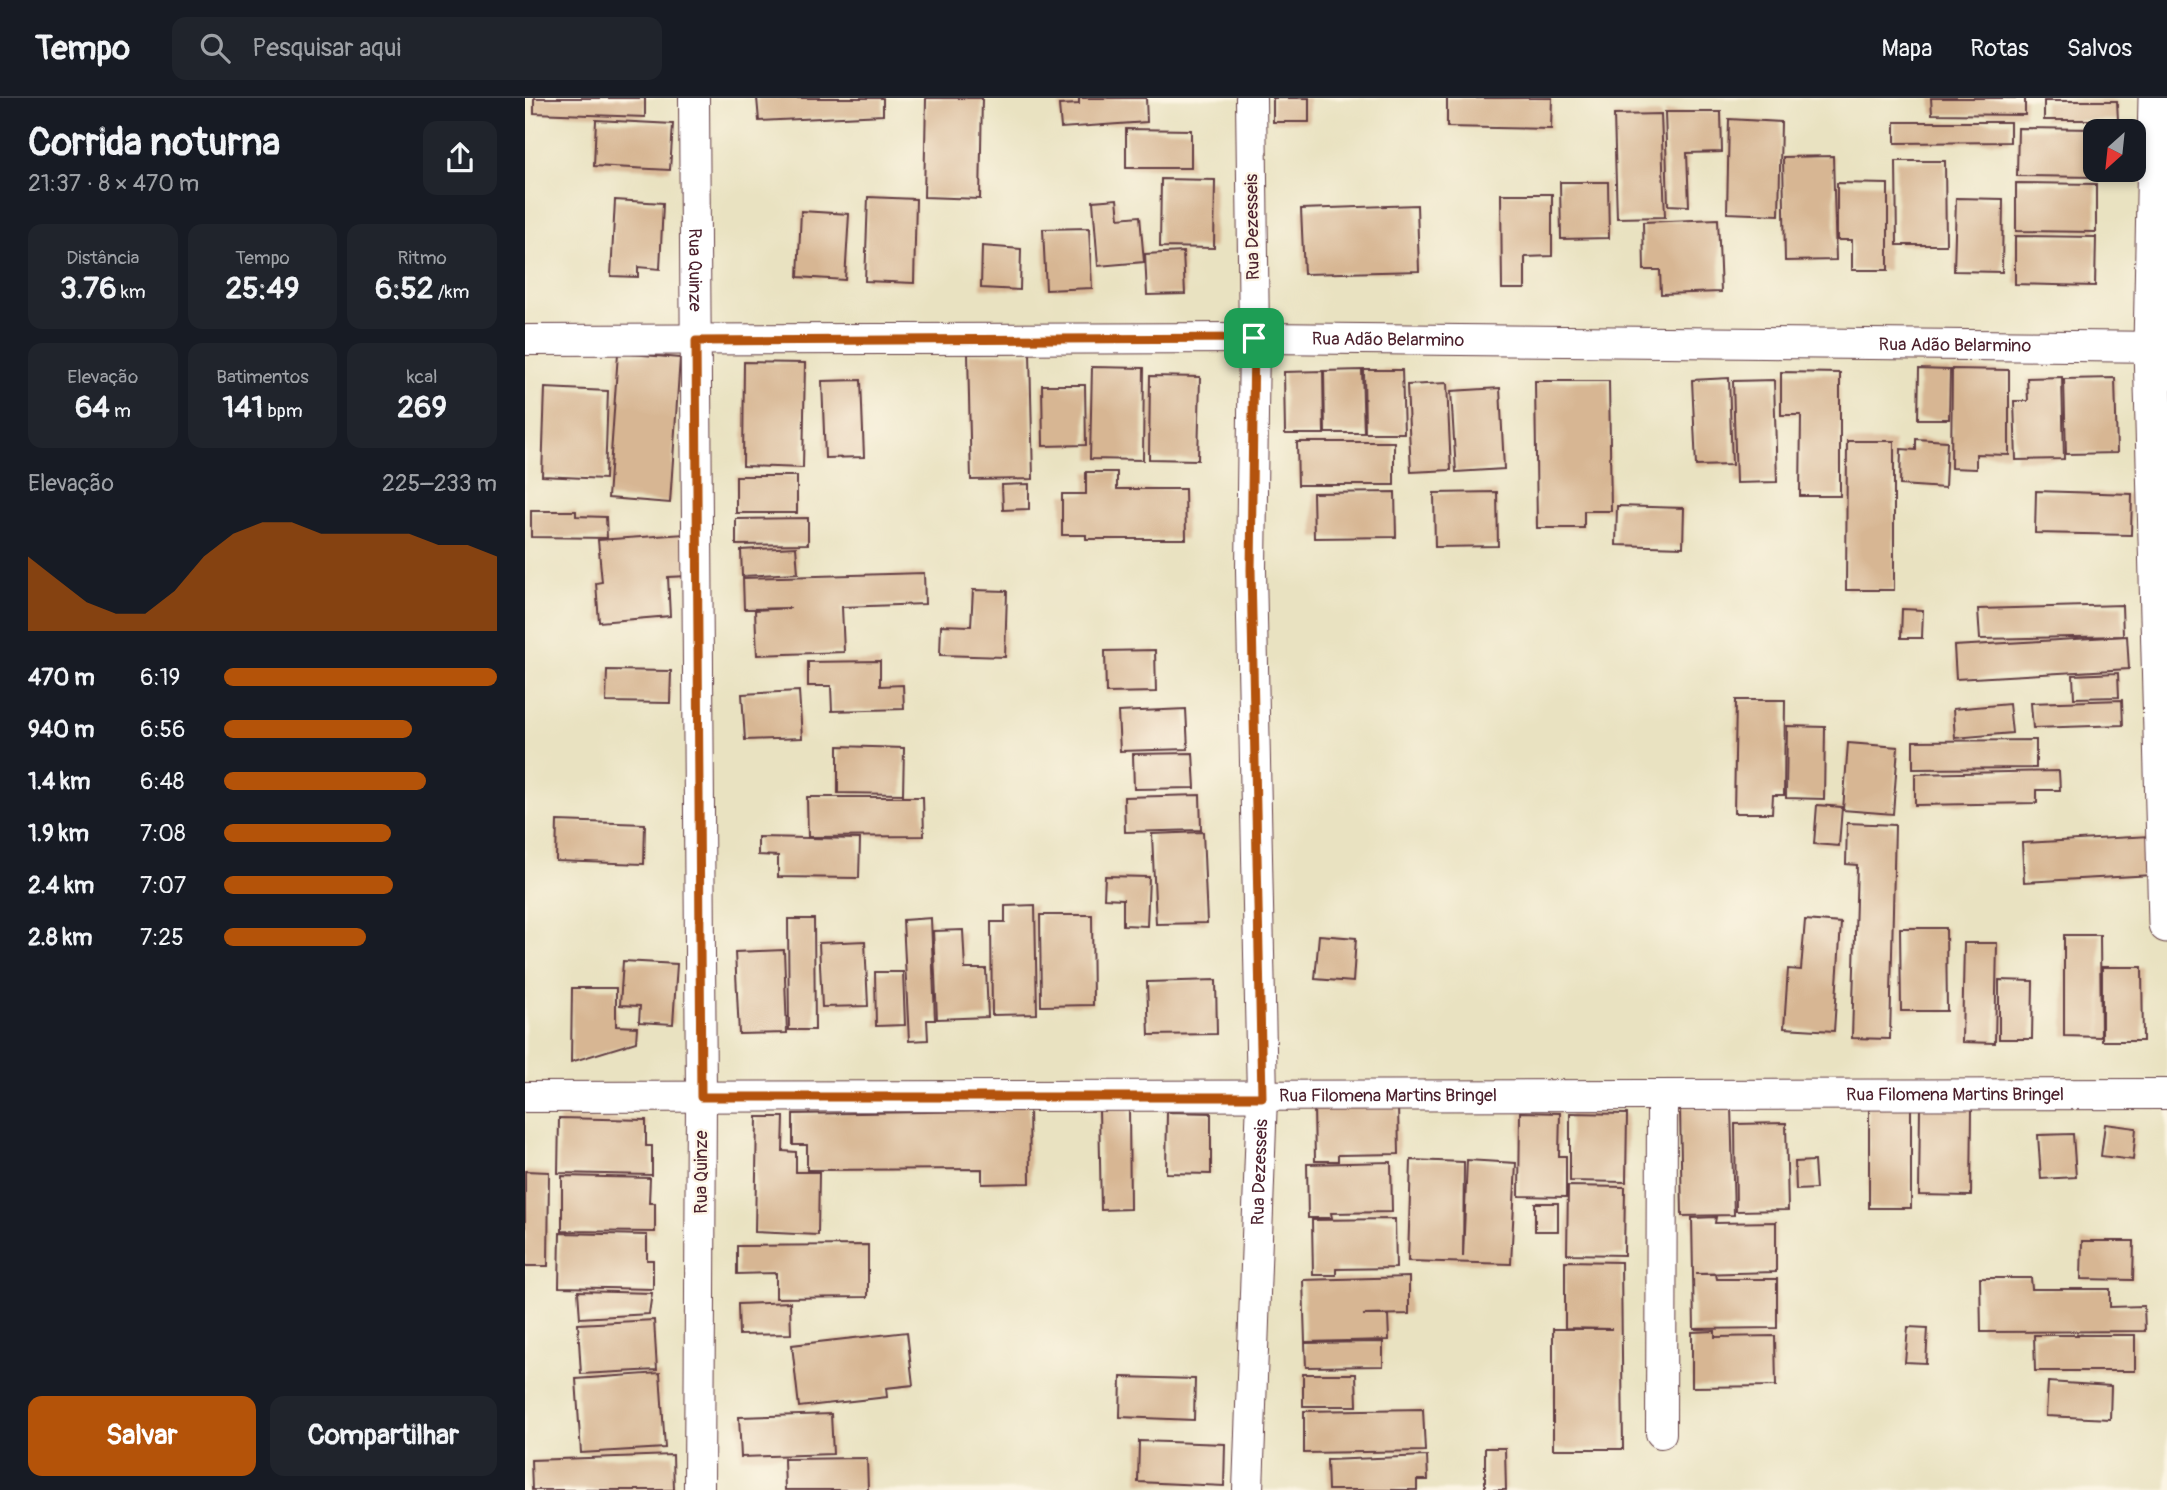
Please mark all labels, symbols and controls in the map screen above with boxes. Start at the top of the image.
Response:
search box [172,17,662,80]
text: Tempo [35,28,130,69]
icon: search [196,29,234,67]
text: Pesquisar aqui [252,32,401,64]
text: Mapa [1881,34,1932,63]
text: Rotas [1970,34,2029,63]
text: Salvos [2067,34,2132,63]
text: Corrida noturna [28,119,280,167]
north arrow [2083,119,2145,182]
map controls [2083,119,2146,182]
button: share [423,121,497,195]
text: 21:37 · 8 × 470 m [28,169,199,198]
street label: Rua Dezesseis [1240,174,1265,280]
street label: Rua Quinze [683,228,706,312]
text: Distância [66,246,139,270]
text: Tempo [235,246,290,270]
text: Ritmo [398,246,447,270]
text: 3.76 [60,270,117,307]
text: 25:49 [226,270,299,307]
text: 6:52 [375,270,434,307]
text: km [117,280,146,304]
text: /km [434,280,469,304]
pin [1224,308,1284,368]
icon: arrive [1235,319,1273,357]
street label: Rua Adão Belarmino [1312,328,1465,352]
street label: Rua Adão Belarmino [1879,333,2032,358]
text: Elevação [67,365,138,389]
text: Batimentos [216,365,309,389]
text: kcal [407,365,438,389]
text: 64 [75,389,110,426]
text: 141 [222,389,263,426]
text: 269 [397,389,447,426]
text: m [110,399,131,423]
text: bpm [263,399,303,423]
text: Elevação [28,469,114,498]
text: 225–233 m [382,469,497,498]
text: 470 m [28,663,95,692]
text: 6:19 [140,663,180,692]
text: 940 m [28,715,94,744]
text: 6:56 [140,715,185,744]
text: 1.4 km [28,767,90,796]
text: 6:48 [140,767,184,796]
text: 1.9 km [28,819,89,848]
text: 7:08 [140,819,186,848]
text: 2.4 km [28,871,94,900]
text: 7:07 [140,871,186,900]
text: 2.8 km [28,923,93,952]
text: 7:25 [140,923,184,952]
street label: Rua Filomena Martins Bringel [1846,1083,2064,1107]
street label: Rua Filomena Martins Bringel [1279,1084,1497,1108]
street label: Rua Dezesseis [1246,1119,1273,1226]
street label: Rua Quinze [690,1130,713,1214]
button: Salvar [28,1396,256,1476]
button: Compartilhar [270,1396,497,1476]

